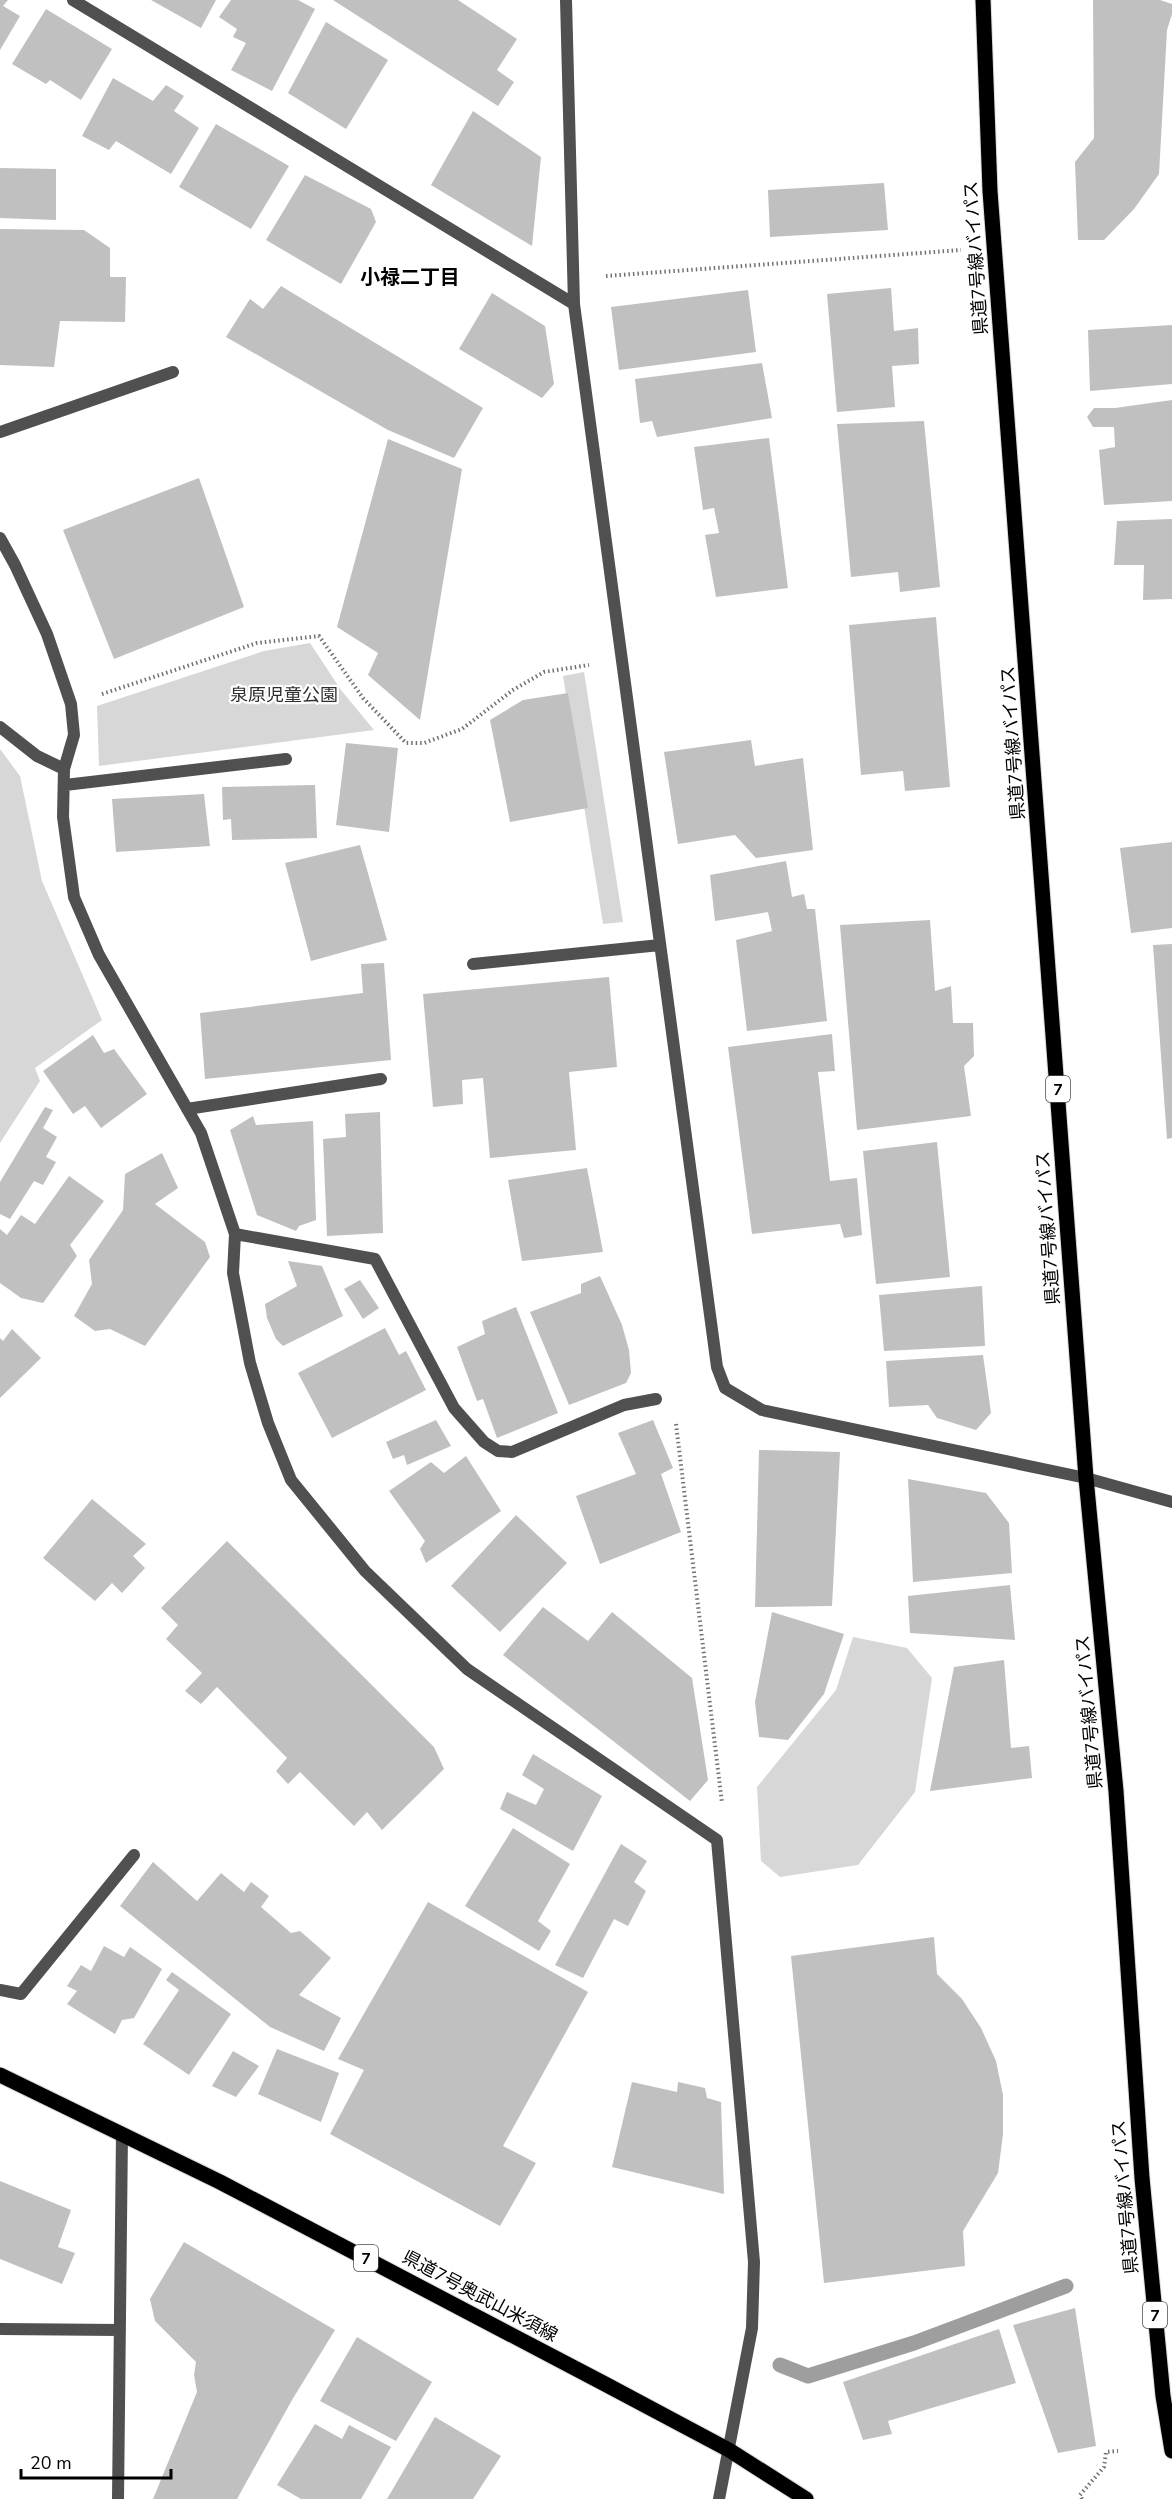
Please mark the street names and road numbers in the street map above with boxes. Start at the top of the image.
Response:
street label: 県道7号線バイパス [959,180,993,336]
street label: 県道7号線バイパス [996,665,1030,821]
road number: 7 [1046,1076,1070,1102]
street label: 県道7号線バイパス [1031,1150,1065,1306]
street label: 県道7号線バイパス [1070,1634,1108,1790]
street label: 県道7号線バイパス [1106,2119,1144,2275]
road number: 7 [354,2245,378,2271]
street label: 県道7号奥武山米須線 [398,2245,562,2347]
road number: 7 [1143,2302,1167,2328]

